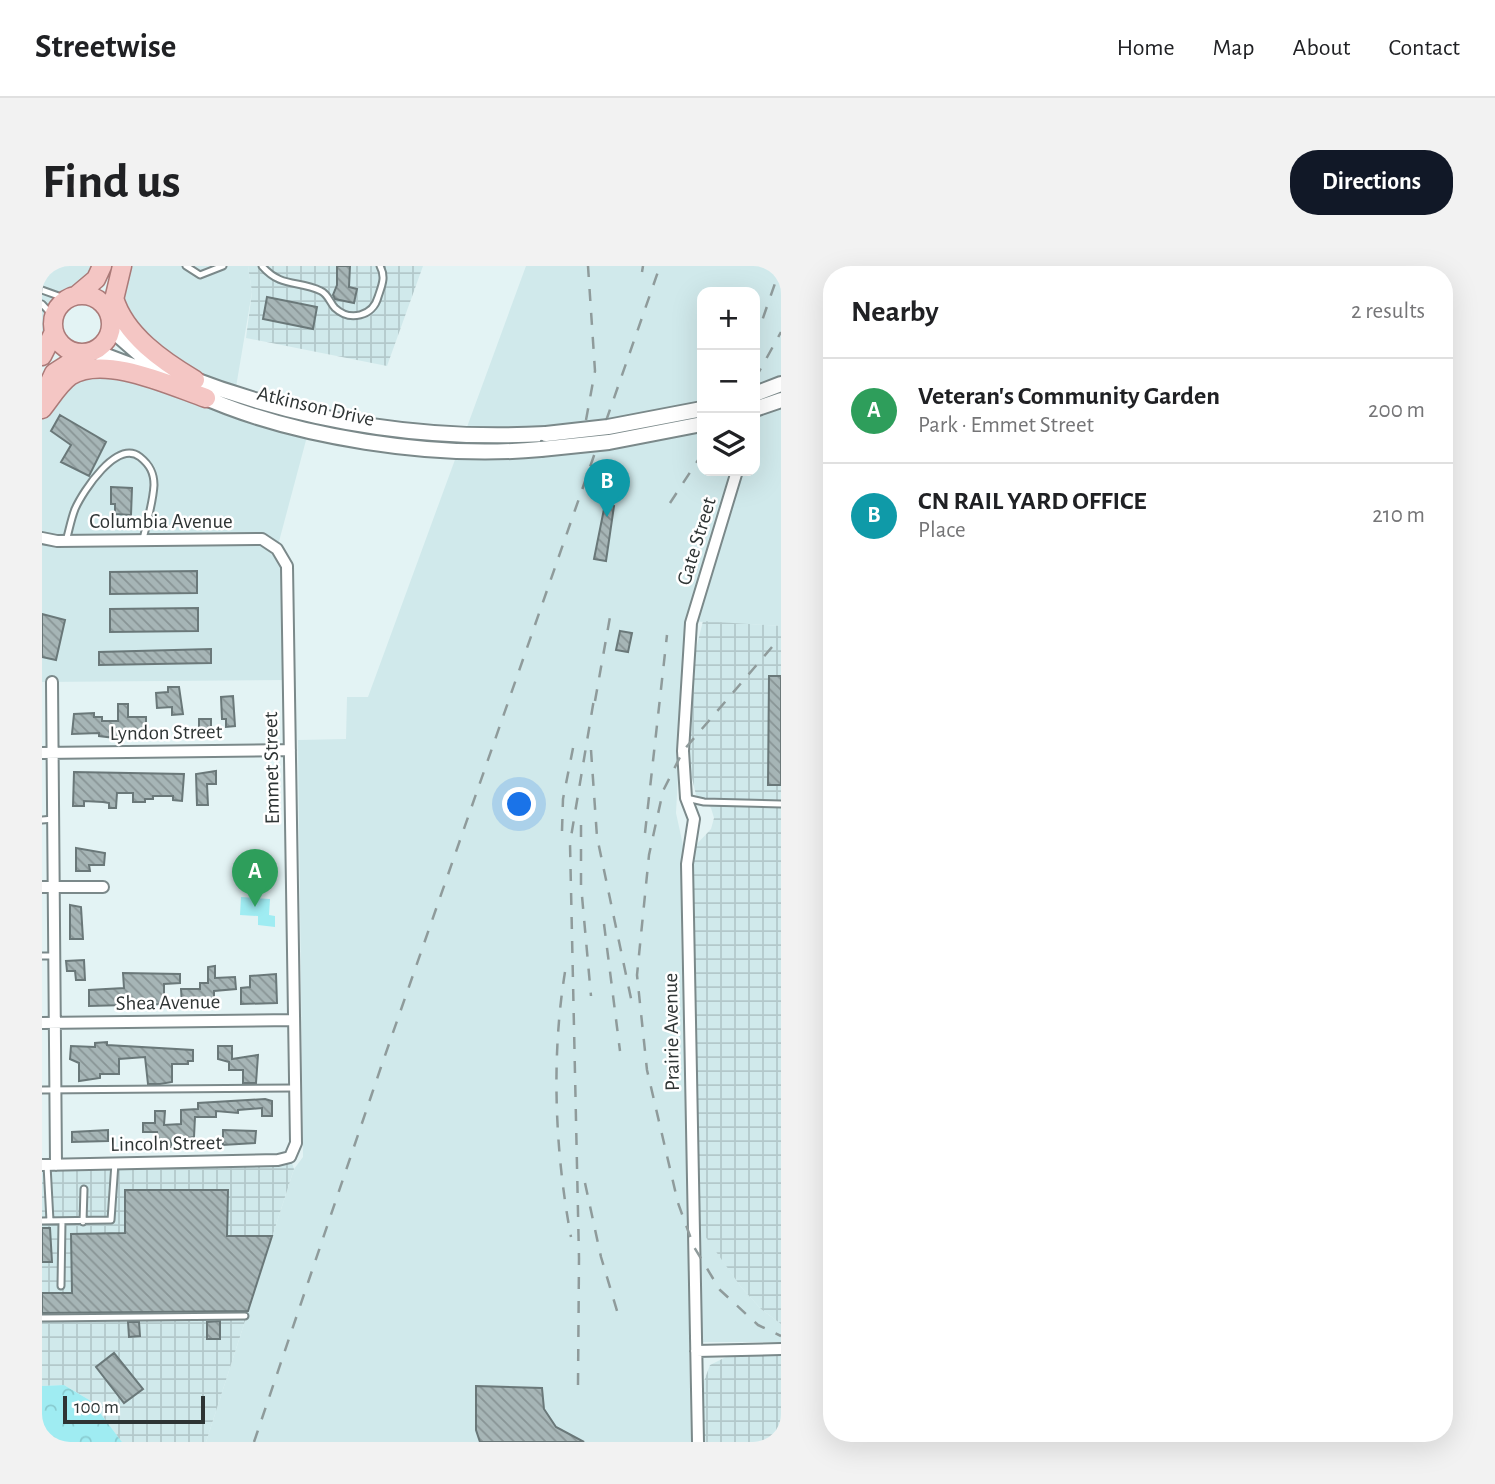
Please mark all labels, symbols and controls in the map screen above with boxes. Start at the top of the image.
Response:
text: Streetwise [35,31,176,64]
text: Home [1117,36,1175,60]
text: Map [1213,36,1255,60]
text: About [1293,36,1350,60]
text: Contact [1388,36,1460,60]
button: Directions [1290,150,1453,215]
text: Find us [42,158,181,207]
map controls [697,287,760,476]
button: + [697,287,760,350]
text: Nearby [851,297,939,327]
text: 2 results [1351,300,1425,323]
button: − [697,350,760,413]
street label: Atkinson Drive [255,383,377,430]
text: Veteran's Community Garden [918,383,1220,409]
text: A [867,399,881,422]
text: 200 m [1368,399,1425,422]
button: layers [697,413,760,476]
text: Park · Emmet Street [918,414,1094,437]
pin: B [584,459,630,517]
text: CN RAIL YARD OFFICE [918,488,1147,514]
street label: Gate Street [673,494,720,588]
text: B [867,504,881,527]
text: 210 m [1372,504,1425,527]
street label: Columbia Avenue [89,511,233,532]
text: Place [918,519,966,542]
street label: Emmet Street [260,711,283,824]
street label: Lyndon Street [109,721,223,744]
your location [502,787,536,821]
pin: A [232,849,278,907]
street label: Prairie Avenue [660,973,683,1091]
street label: Shea Avenue [115,991,221,1014]
street label: Lincoln Street [110,1132,222,1155]
scale bar [63,1393,205,1425]
text: 100 m [74,1398,119,1417]

